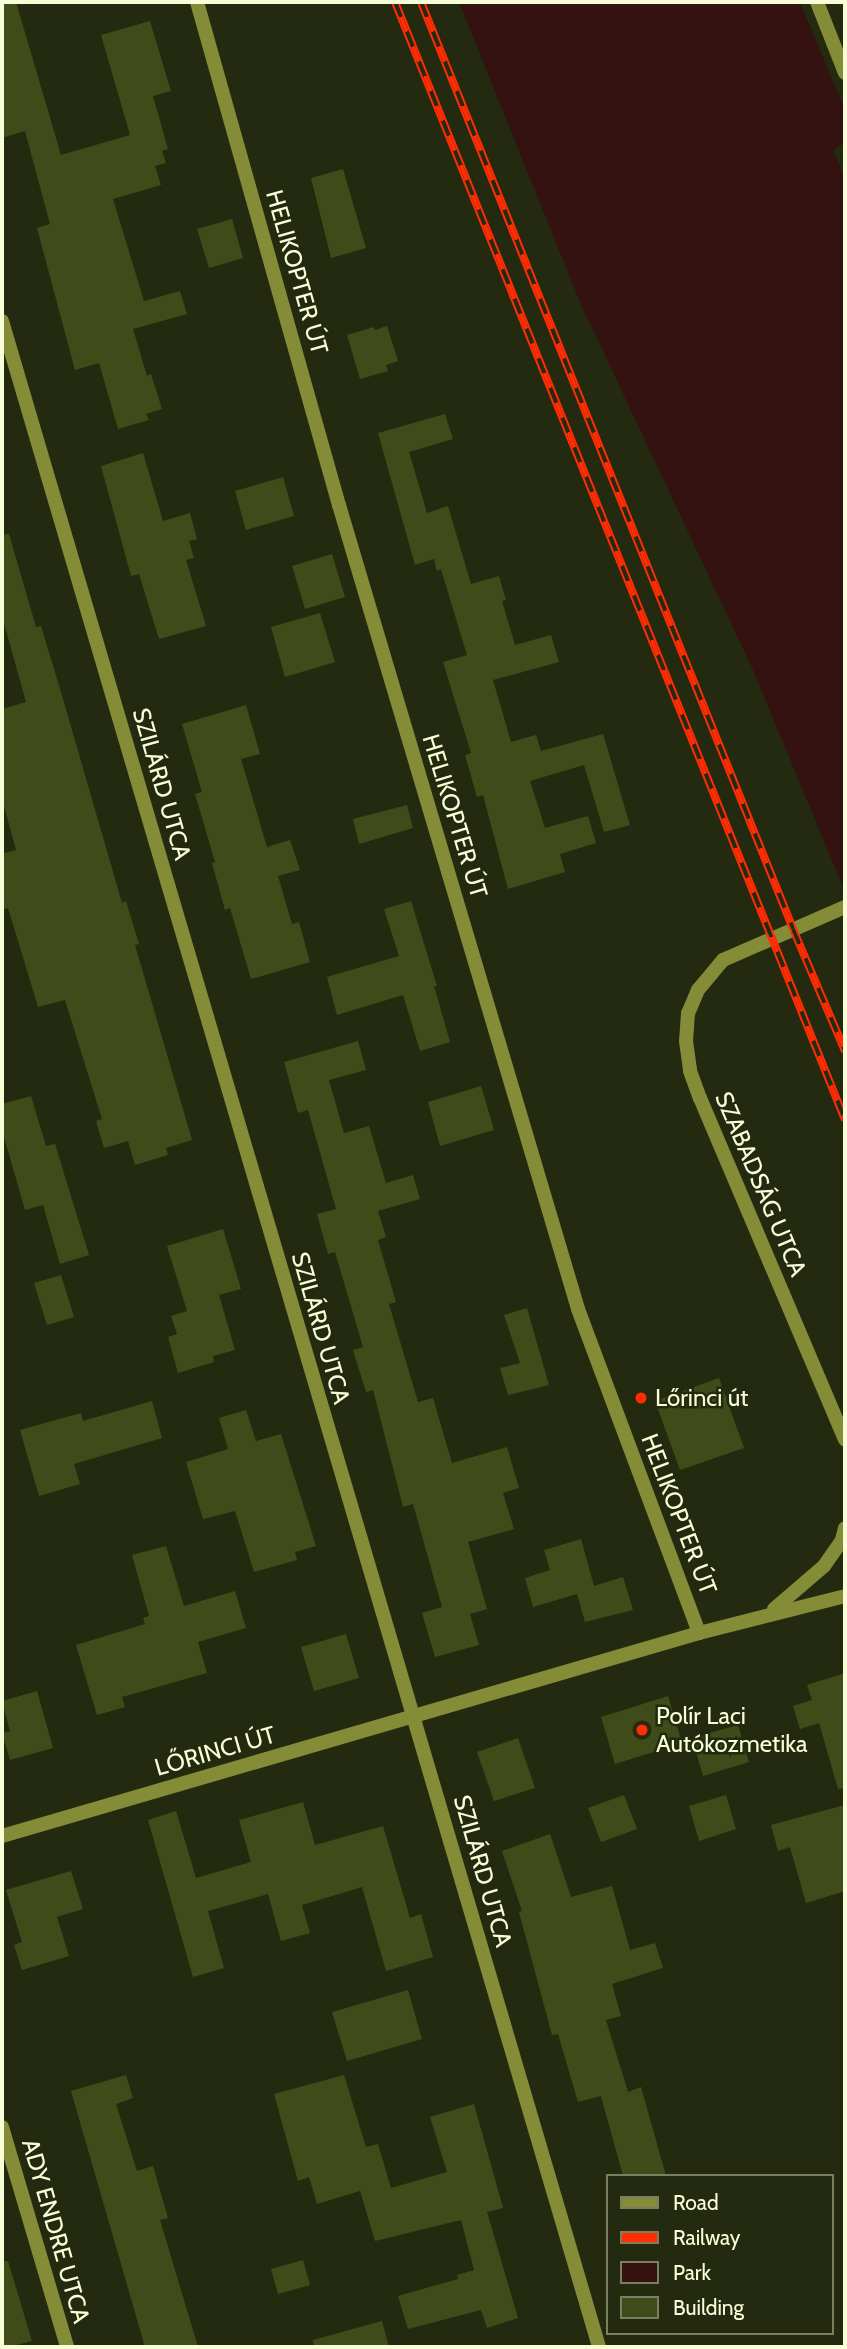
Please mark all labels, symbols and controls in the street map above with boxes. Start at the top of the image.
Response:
street label: HELIKOPTER ÚT [260,187,334,357]
street label: SZILÁRD UTCA [127,705,197,863]
street label: HELIKOPTER ÚT [416,731,494,901]
street label: SZABADSÁG UTCA [709,1087,813,1281]
street label: SZILÁRD UTCA [286,1249,356,1407]
place label: Lőrinci út [655,1384,748,1412]
marker: Lőrinci út [633,1390,649,1406]
street label: HELIKOPTER ÚT [635,1430,723,1598]
place label: Polír Laci Autókozmetika [656,1702,807,1758]
street label: LŐRINCI ÚT [151,1720,279,1782]
marker: Polír Laci Autókozmetika [634,1722,650,1738]
street label: SZILÁRD UTCA [448,1792,518,1950]
street label: ADY ENDRE UTCA [16,2135,96,2327]
legend [606,2174,833,2335]
text: Road [673,2190,719,2215]
text: Railway [673,2225,740,2250]
text: Park [673,2260,711,2285]
text: Building [673,2295,744,2320]

